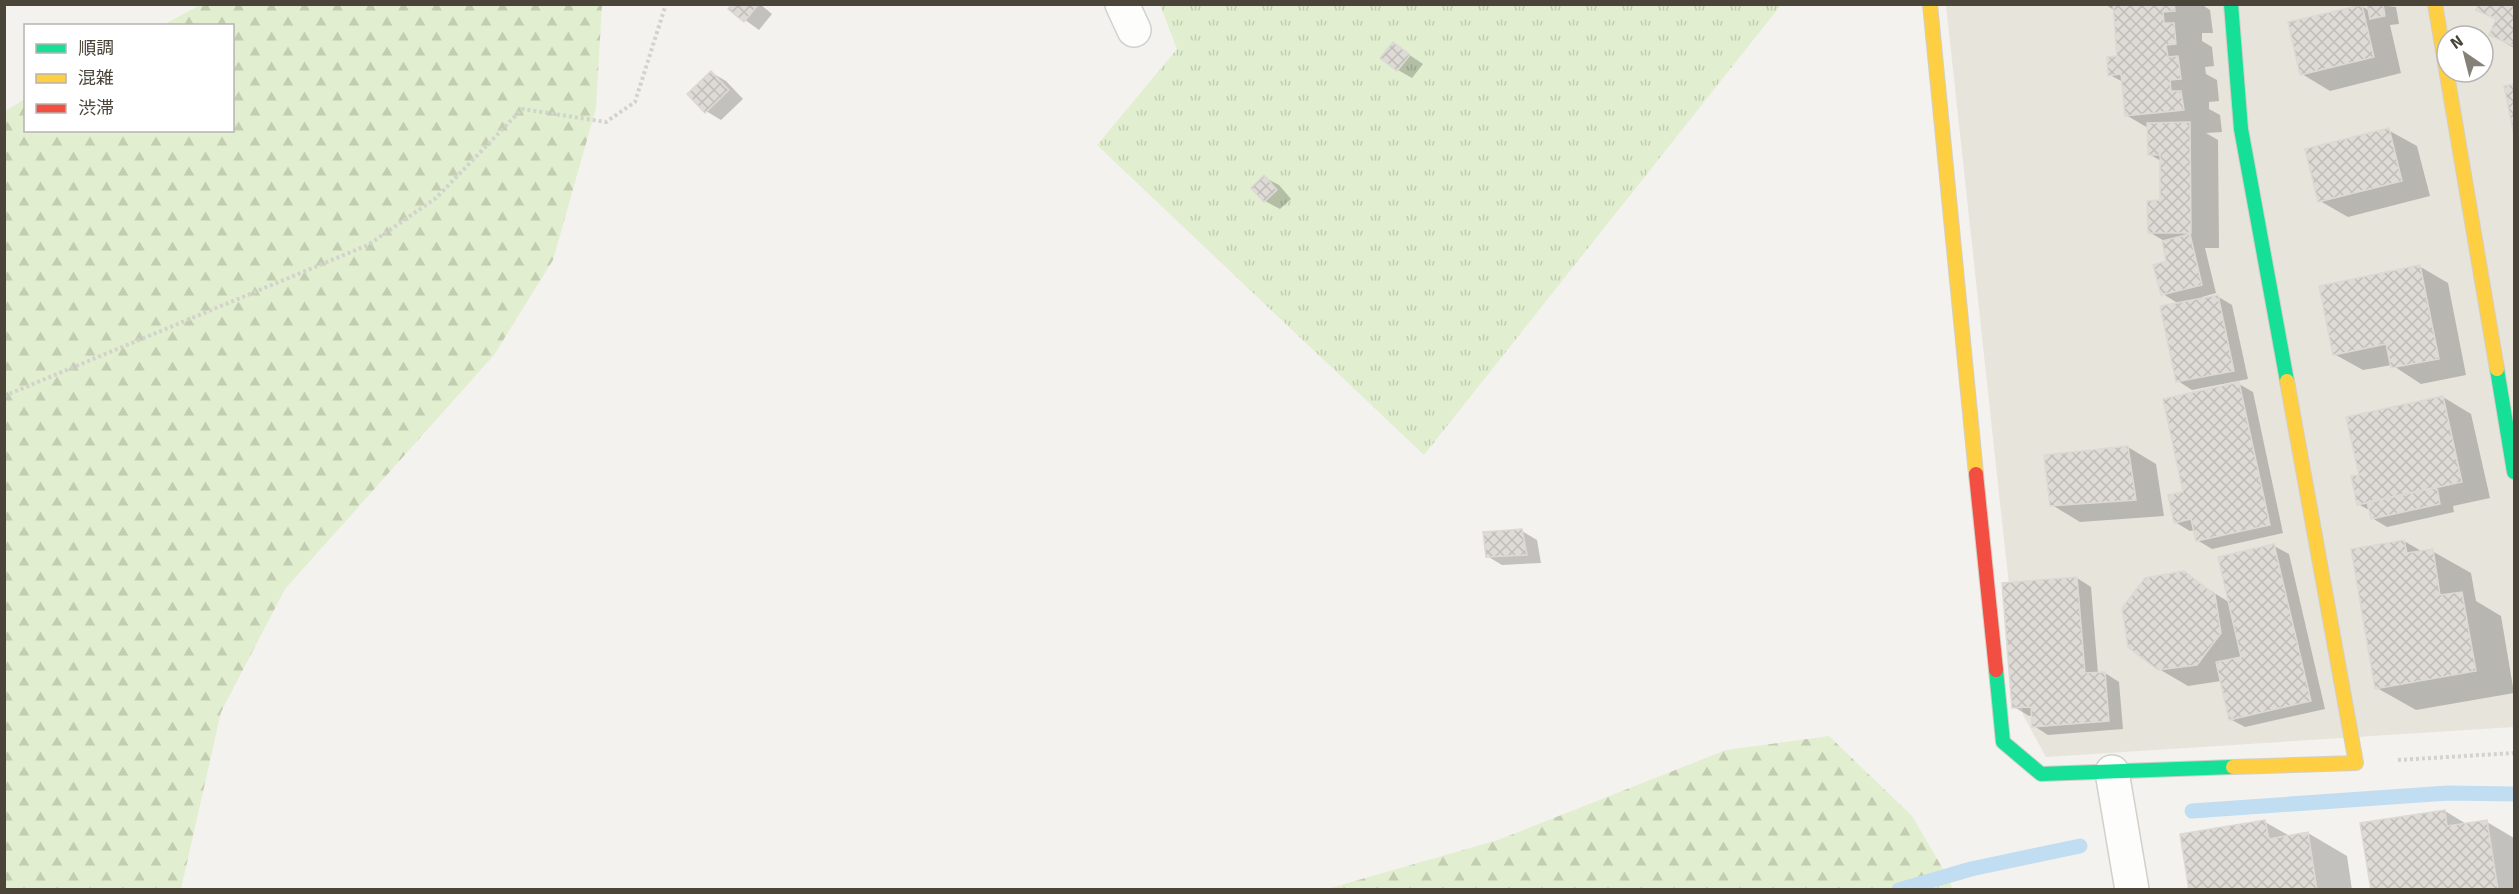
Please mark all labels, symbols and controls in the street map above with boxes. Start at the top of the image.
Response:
legend [24,24,234,132]
north arrow [2435,24,2495,84]
text: N [2447,31,2467,54]
text: 順調 [78,37,114,59]
text: 混雑 [78,67,114,89]
text: 渋滞 [78,97,114,119]

